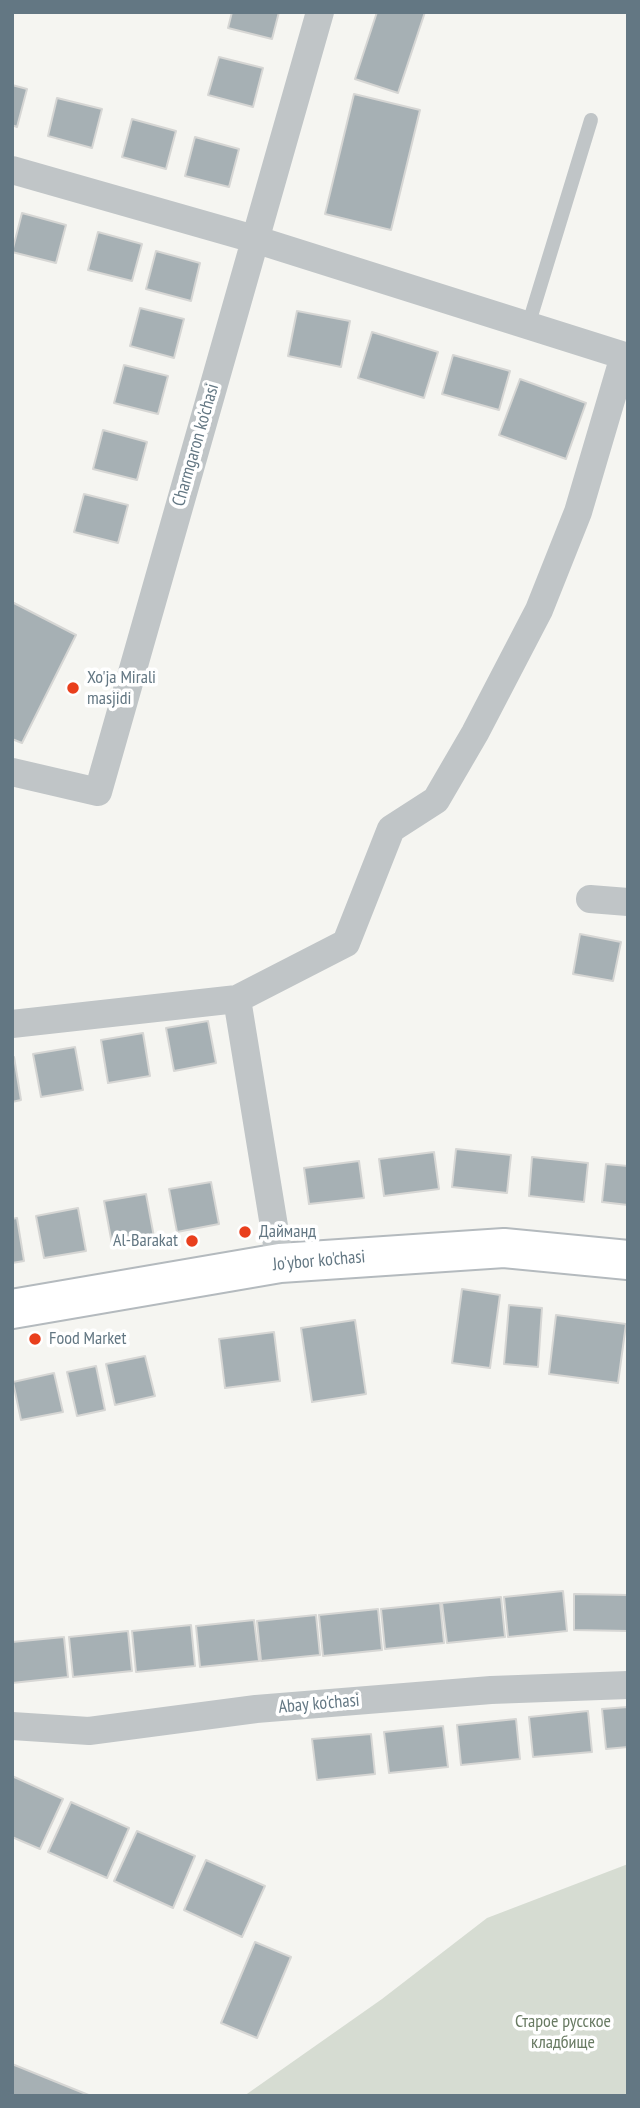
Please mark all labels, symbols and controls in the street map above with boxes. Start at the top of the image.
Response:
street label: Charmgaron ko'chasi [168,381,224,509]
place label: Xo'ja Mirali masjidi [87,667,156,710]
marker: Xo'ja Mirali masjidi [65,680,81,696]
place label: Дайманд [259,1221,316,1243]
marker: Дайманд [237,1224,253,1240]
place label: Al-Barakat [113,1230,178,1252]
marker: Al-Barakat [184,1233,200,1249]
street label: Jo'ybor ko'chasi [272,1246,366,1276]
place label: Food Market [49,1328,126,1350]
marker: Food Market [27,1331,43,1347]
street label: Abay ko'chasi [278,1690,360,1718]
park label: Старое русское кладбище [515,2011,611,2054]

